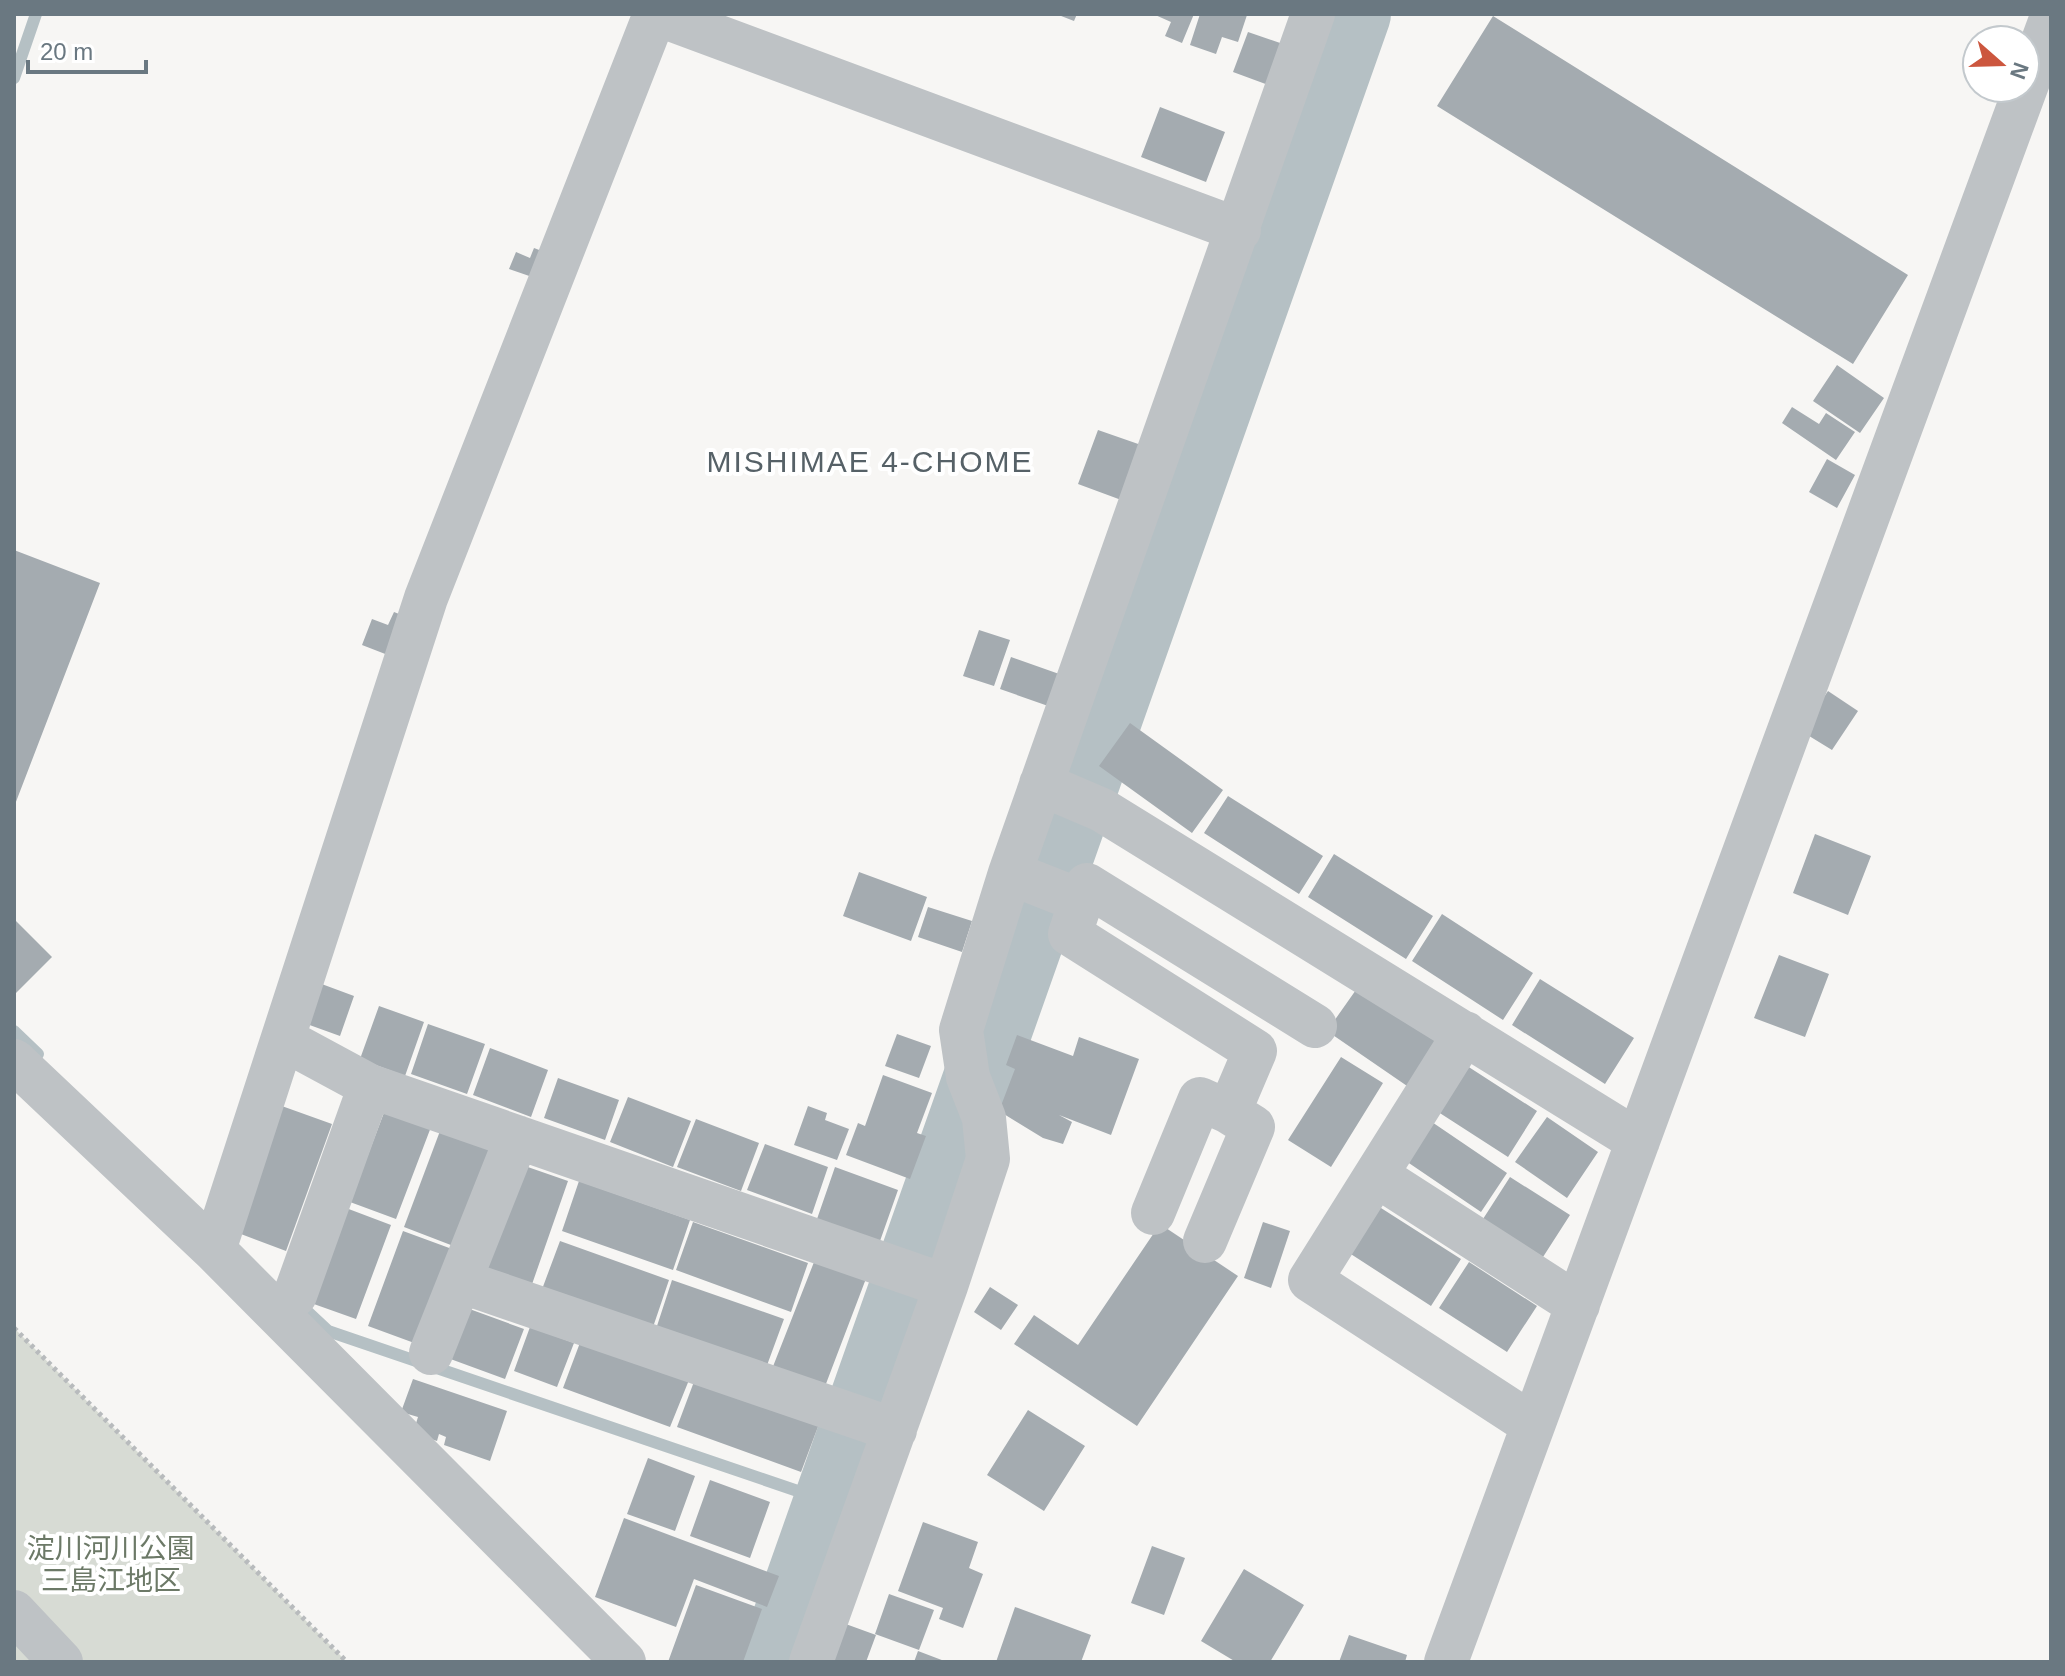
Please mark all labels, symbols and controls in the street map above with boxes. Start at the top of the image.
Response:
scale bar [28,24,146,74]
north arrow [1961,24,2041,104]
text: 20 m [40,38,93,65]
text: N [2005,59,2034,82]
district label: MISHIMAE 4-CHOME [706,445,1034,478]
park label: 淀川河川公園 三島江地区 [27,1533,195,1596]

